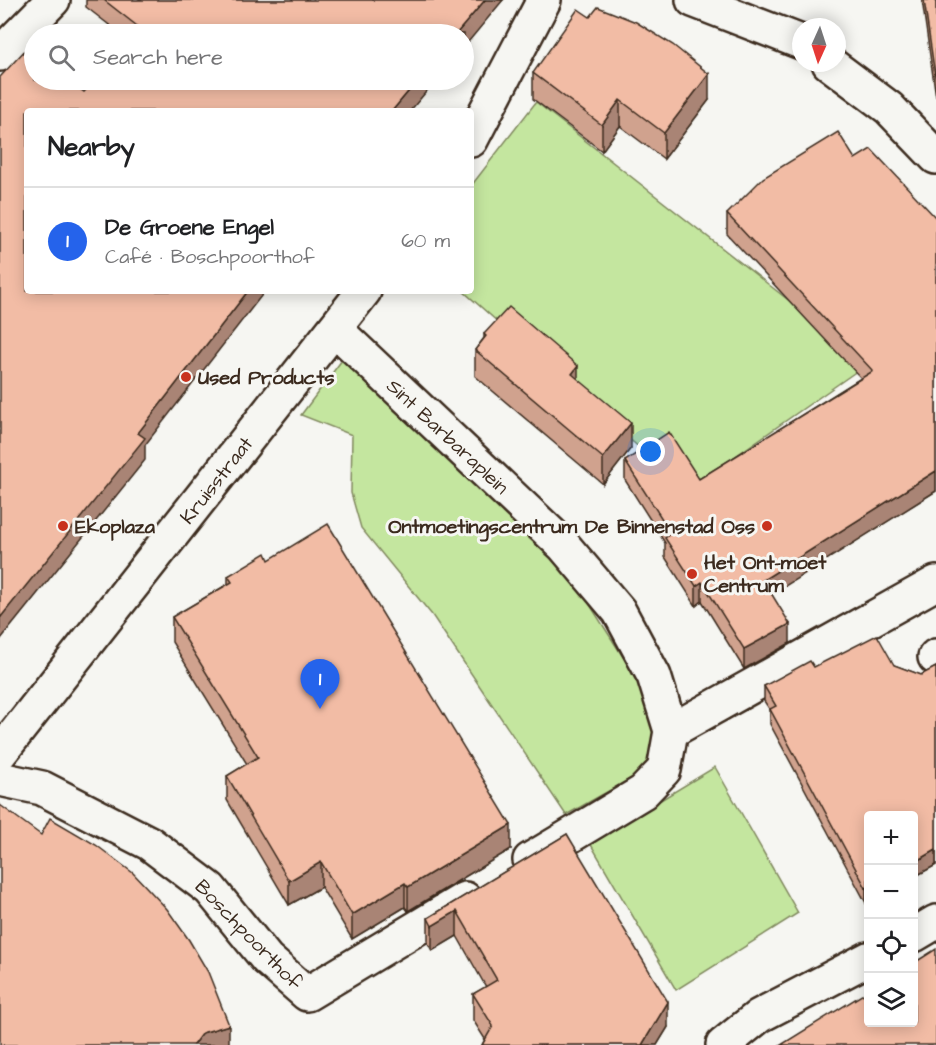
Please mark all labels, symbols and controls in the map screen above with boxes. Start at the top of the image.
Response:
north arrow [792,18,846,72]
search box [24,24,474,90]
icon: search [45,41,78,74]
text: Search here [93,42,223,73]
text: Nearby [48,129,135,165]
text: De Groene Engel [105,212,274,243]
text: 1 [66,227,69,255]
text: 60 m [401,227,450,255]
text: Café · Boschpoorthof [105,243,315,271]
place label: Used Products [198,364,335,392]
marker: Used Products [179,370,193,384]
street label: Sint Barbaraplein [380,373,515,501]
street label: Kruisstraat [174,431,260,530]
your location [636,437,665,466]
place label: Ekoplaza [75,513,156,541]
place label: Ontmoetingscentrum De Binnenstad Oss [388,513,755,542]
marker: Ekoplaza [56,519,70,533]
marker: Ontmoetingscentrum De Binnenstad Oss [760,519,774,533]
place label: Het Ont-moet Centrum [704,549,827,600]
marker: Het Ont-moet Centrum [685,567,699,581]
pin: 1 [300,660,340,709]
map controls [864,811,918,1027]
button: + [864,811,918,865]
button: − [864,865,918,919]
street label: Boschpoorthof [188,873,308,996]
button: locate [864,919,918,973]
button: layers [864,973,918,1027]

